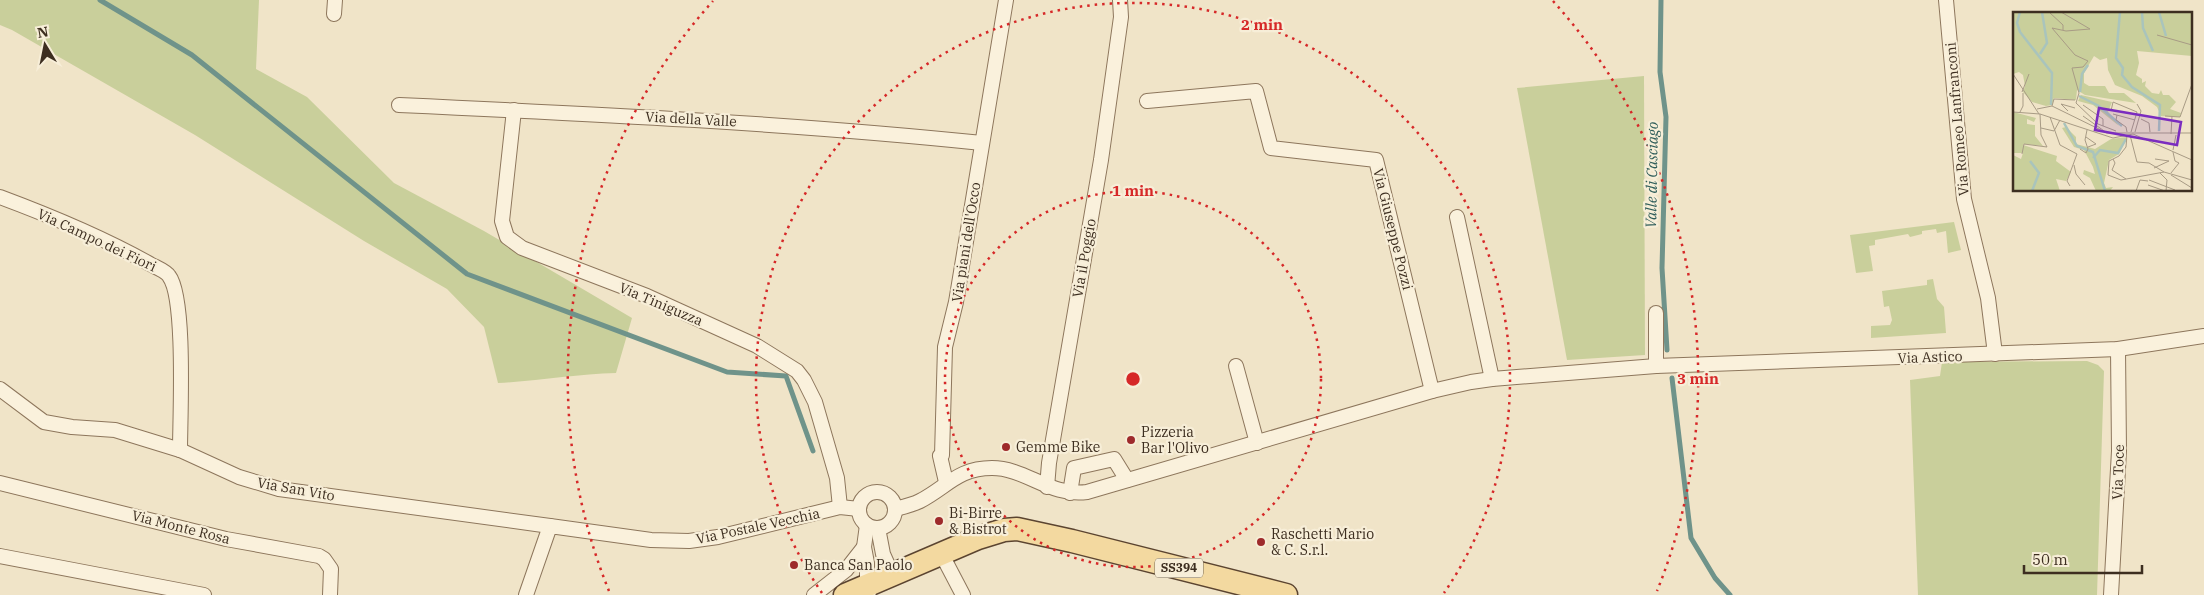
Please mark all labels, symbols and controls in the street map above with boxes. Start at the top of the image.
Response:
inset map [2013,12,2192,191]
text: 2 min [1241,15,1283,34]
north arrow [20,20,70,70]
text: N [36,22,50,42]
street label: Via Romeo Lanfranconi [1941,41,1973,197]
street label: Via della Valle [645,108,737,130]
water label: Valle di Casciago [1641,122,1662,228]
street label: Via Giuseppe Pozzi [1369,166,1417,292]
street label: Via piani dell'Occo [948,181,984,303]
text: 1 min [1112,181,1154,200]
street label: Via Campo dei Fiori [35,205,159,275]
street label: Via il Poggio [1068,217,1100,299]
street label: Via Tiniguzza [616,278,706,330]
street label: Via Astico [1897,347,1963,367]
text: 3 min [1677,369,1719,388]
centre of rings [1124,370,1142,388]
place label: Pizzeria Bar l'Olivo [1141,423,1209,457]
marker: Pizzeria Bar l'Olivo [1125,434,1137,446]
place label: Gemme Bike [1016,438,1100,456]
marker: Gemme Bike [1000,441,1012,453]
street label: Via Toce [2108,444,2128,500]
street label: Via San Vito [256,473,336,505]
street label: Via Postale Vecchia [694,504,822,548]
place label: Bi-Birre & Bistrot [949,504,1007,538]
street label: Via Monte Rosa [130,506,232,548]
marker: Bi-Birre & Bistrot [933,515,945,527]
place label: Raschetti Mario & C. S.r.l. [1271,525,1374,559]
marker: Raschetti Mario & C. S.r.l. [1255,536,1267,548]
scale bar [2024,542,2142,574]
text: 50 m [2032,550,2068,569]
place label: Banca San Paolo [804,556,912,574]
road number: SS394 [1155,558,1203,578]
marker: Banca San Paolo [788,559,800,571]

